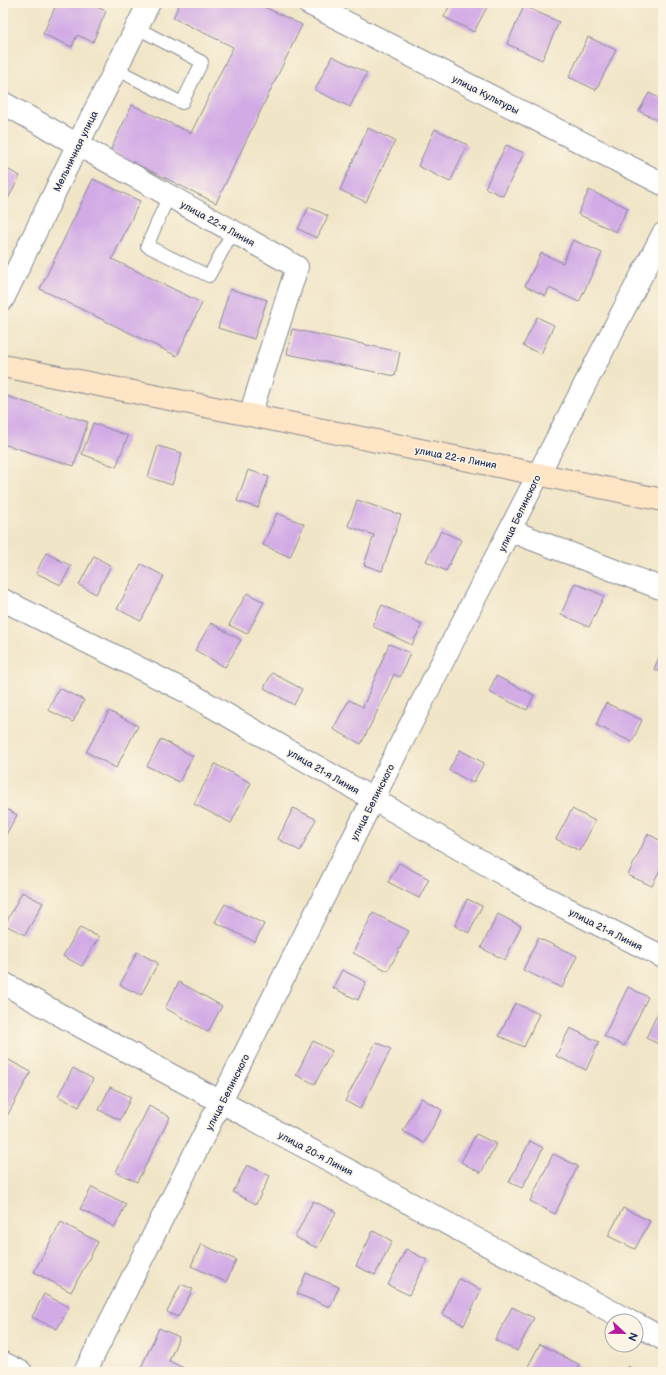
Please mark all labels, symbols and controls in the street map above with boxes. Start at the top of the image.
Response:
street label: улица Культуры [450,73,521,117]
street label: Мельничная улица [51,109,101,194]
street label: улица 22-я Линия [178,199,257,249]
street label: улица 22-я Линия [414,444,498,472]
street label: улица Белинского [496,473,544,554]
street label: улица 21-я Линия [286,747,362,797]
street label: улица Белинского [348,762,397,843]
street label: улица 21-я Линия [567,906,645,954]
street label: улица Белинского [203,1052,252,1133]
street label: улица 20-я Линия [276,1129,355,1179]
north arrow [604,1313,644,1353]
text: N [625,1330,640,1343]

